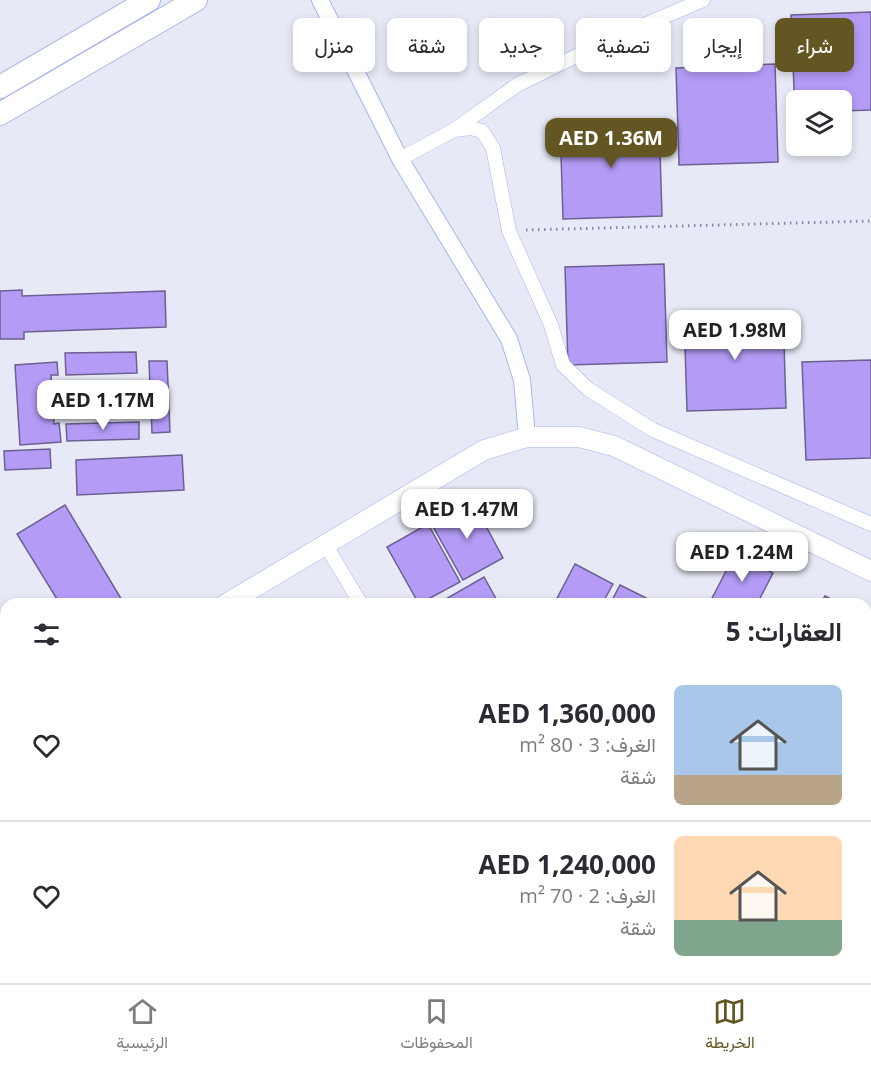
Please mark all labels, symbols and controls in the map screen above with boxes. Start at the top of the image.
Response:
chip: منزل [293,18,375,72]
chip: شقة [387,18,467,72]
chip: جديد [479,18,564,72]
chip: تصفية [576,18,671,72]
chip: إيجار [683,18,763,72]
chip: شراء [775,18,854,72]
map controls [786,90,852,156]
button: layers [786,90,852,156]
pin: AED 1.36M [542,118,680,169]
text: AED 1.36M [559,124,663,151]
pin: AED 1.98M [666,310,804,361]
text: AED 1.98M [683,316,787,343]
pin: AED 1.17M [34,380,172,431]
text: AED 1.17M [51,386,155,413]
pin: AED 1.47M [398,489,536,540]
text: AED 1.47M [415,495,519,522]
pin: AED 1.24M [673,532,811,583]
text: AED 1.24M [690,538,794,565]
text: العقارات: 5 [726,613,842,649]
icon: filters [30,618,63,651]
text: AED 1,360,000 [479,695,656,731]
icon: home [722,709,794,781]
icon: heart [30,729,63,762]
text: الغرف: 3 · 80 m² [519,731,656,758]
text: شقة [620,763,656,790]
text: AED 1,240,000 [479,846,656,882]
icon: home [722,860,794,932]
icon: heart [30,880,63,913]
text: الغرف: 2 · 70 m² [519,882,656,909]
text: شقة [620,914,656,941]
tab: الرئيسية [116,995,168,1057]
tab: المحفوظات [401,995,473,1057]
tab: الخريطة [705,995,755,1057]

